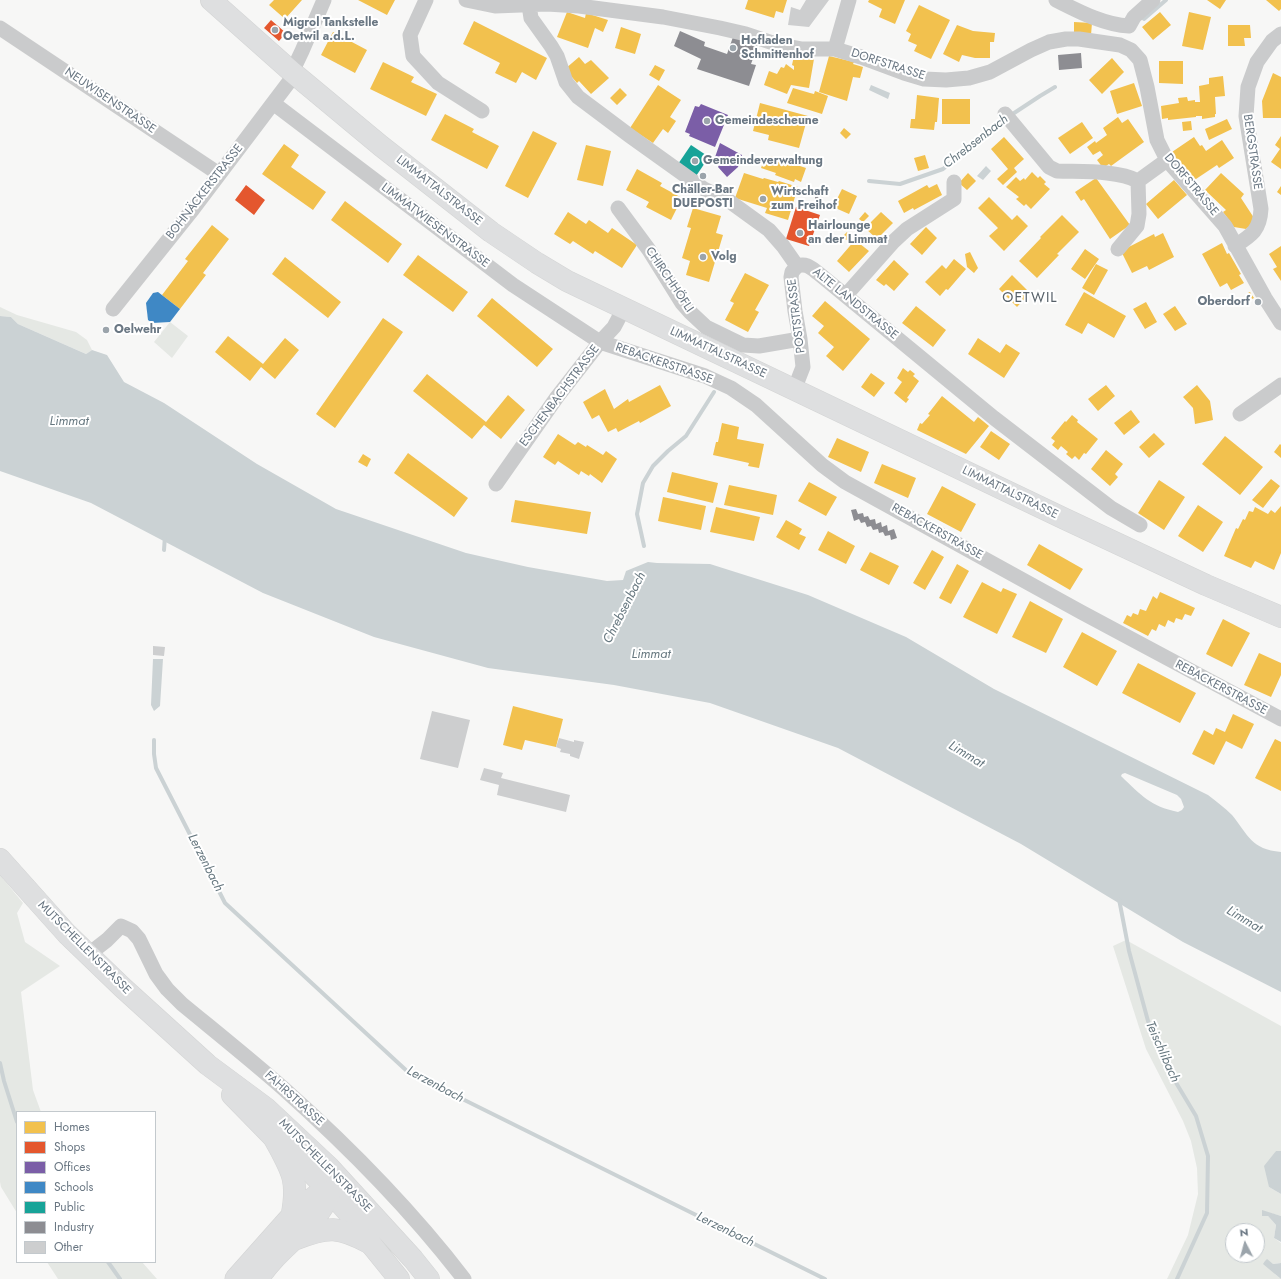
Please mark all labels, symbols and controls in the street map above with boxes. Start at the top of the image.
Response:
place label: Migrol Tankstelle Oetwil a.d.L. [283,16,378,44]
marker: Migrol Tankstelle Oetwil a.d.L. [270,25,280,35]
place label: Hofladen Schmittenhof [741,34,814,62]
marker: Hofladen Schmittenhof [728,43,738,53]
street label: DORFSTRASSE [849,46,927,84]
street label: NEUWISENSTRASSE [62,65,158,137]
water label: Chrebsenbach [940,112,1012,172]
street label: BERGSTRASSE [1240,113,1264,191]
place label: Gemeindescheune [715,114,819,128]
marker: Gemeindescheune [702,116,712,126]
street label: BOHNÄCKERSTRASSE [163,142,247,242]
street label: DORFSTRASSE [1161,151,1221,219]
street label: LIMMATTALSTRASSE [393,153,485,229]
place label: Gemeindeverwaltung [703,154,823,168]
marker: Gemeindeverwaltung [690,156,700,166]
marker: Chäller-Bar DUEPOSTI [698,171,708,181]
street label: LIMMATWIESENSTRASSE [378,181,492,271]
place label: Chäller-Bar DUEPOSTI [672,183,734,211]
place label: Wirtschaft zum Freihof [771,185,837,213]
marker: Wirtschaft zum Freihof [758,194,768,204]
place label: Hairlounge an der Limmat [808,219,887,247]
marker: Hairlounge an der Limmat [795,228,805,238]
street label: CHIRCHHÖFLI [642,245,696,315]
place label: Volg [711,250,736,264]
marker: Volg [698,252,708,262]
street label: ALTE LANDSTRASSE [809,265,901,343]
street label: POSTSTRASSE [785,278,809,354]
district label: OETWIL [1002,291,1058,307]
place label: Oberdorf [1197,295,1250,309]
marker: Oberdorf [1253,297,1263,307]
place label: Oelwehr [114,323,162,337]
street label: LIMMATTALSTRASSE [667,324,769,382]
marker: Oelwehr [101,325,111,335]
street label: REBACKERSTRASSE [613,341,715,387]
street label: ESCHENBACHSTRASSE [517,342,603,450]
water label: Limmat [50,414,88,430]
street label: LIMMATTALSTRASSE [960,464,1060,522]
street label: REBACKERSTRASSE [889,501,985,563]
water label: Chrebsenbach [600,570,650,646]
water label: Limmat [632,647,670,663]
street label: REBACKERSTRASSE [1172,658,1270,718]
water label: Limmat [945,738,987,772]
water label: Lerzenbach [184,832,226,894]
street label: MUTSCHELLENSTRASSE [34,898,134,998]
water label: Limmat [1223,903,1265,937]
water label: Teischlibach [1142,1019,1182,1085]
water label: Lerzenbach [404,1063,466,1107]
street label: FAHRSTRASSE [261,1069,327,1129]
legend [16,1111,156,1263]
street label: MUTSCHELLENSTRASSE [275,1116,375,1216]
text: Homes [54,1118,90,1136]
text: Shops [54,1138,85,1156]
text: Offices [54,1158,90,1176]
text: Schools [54,1178,93,1196]
text: Public [54,1198,85,1216]
water label: Lerzenbach [693,1209,757,1251]
text: Industry [54,1218,94,1236]
north arrow [1225,1223,1265,1263]
text: N [1239,1224,1249,1240]
text: Other [54,1238,83,1256]

